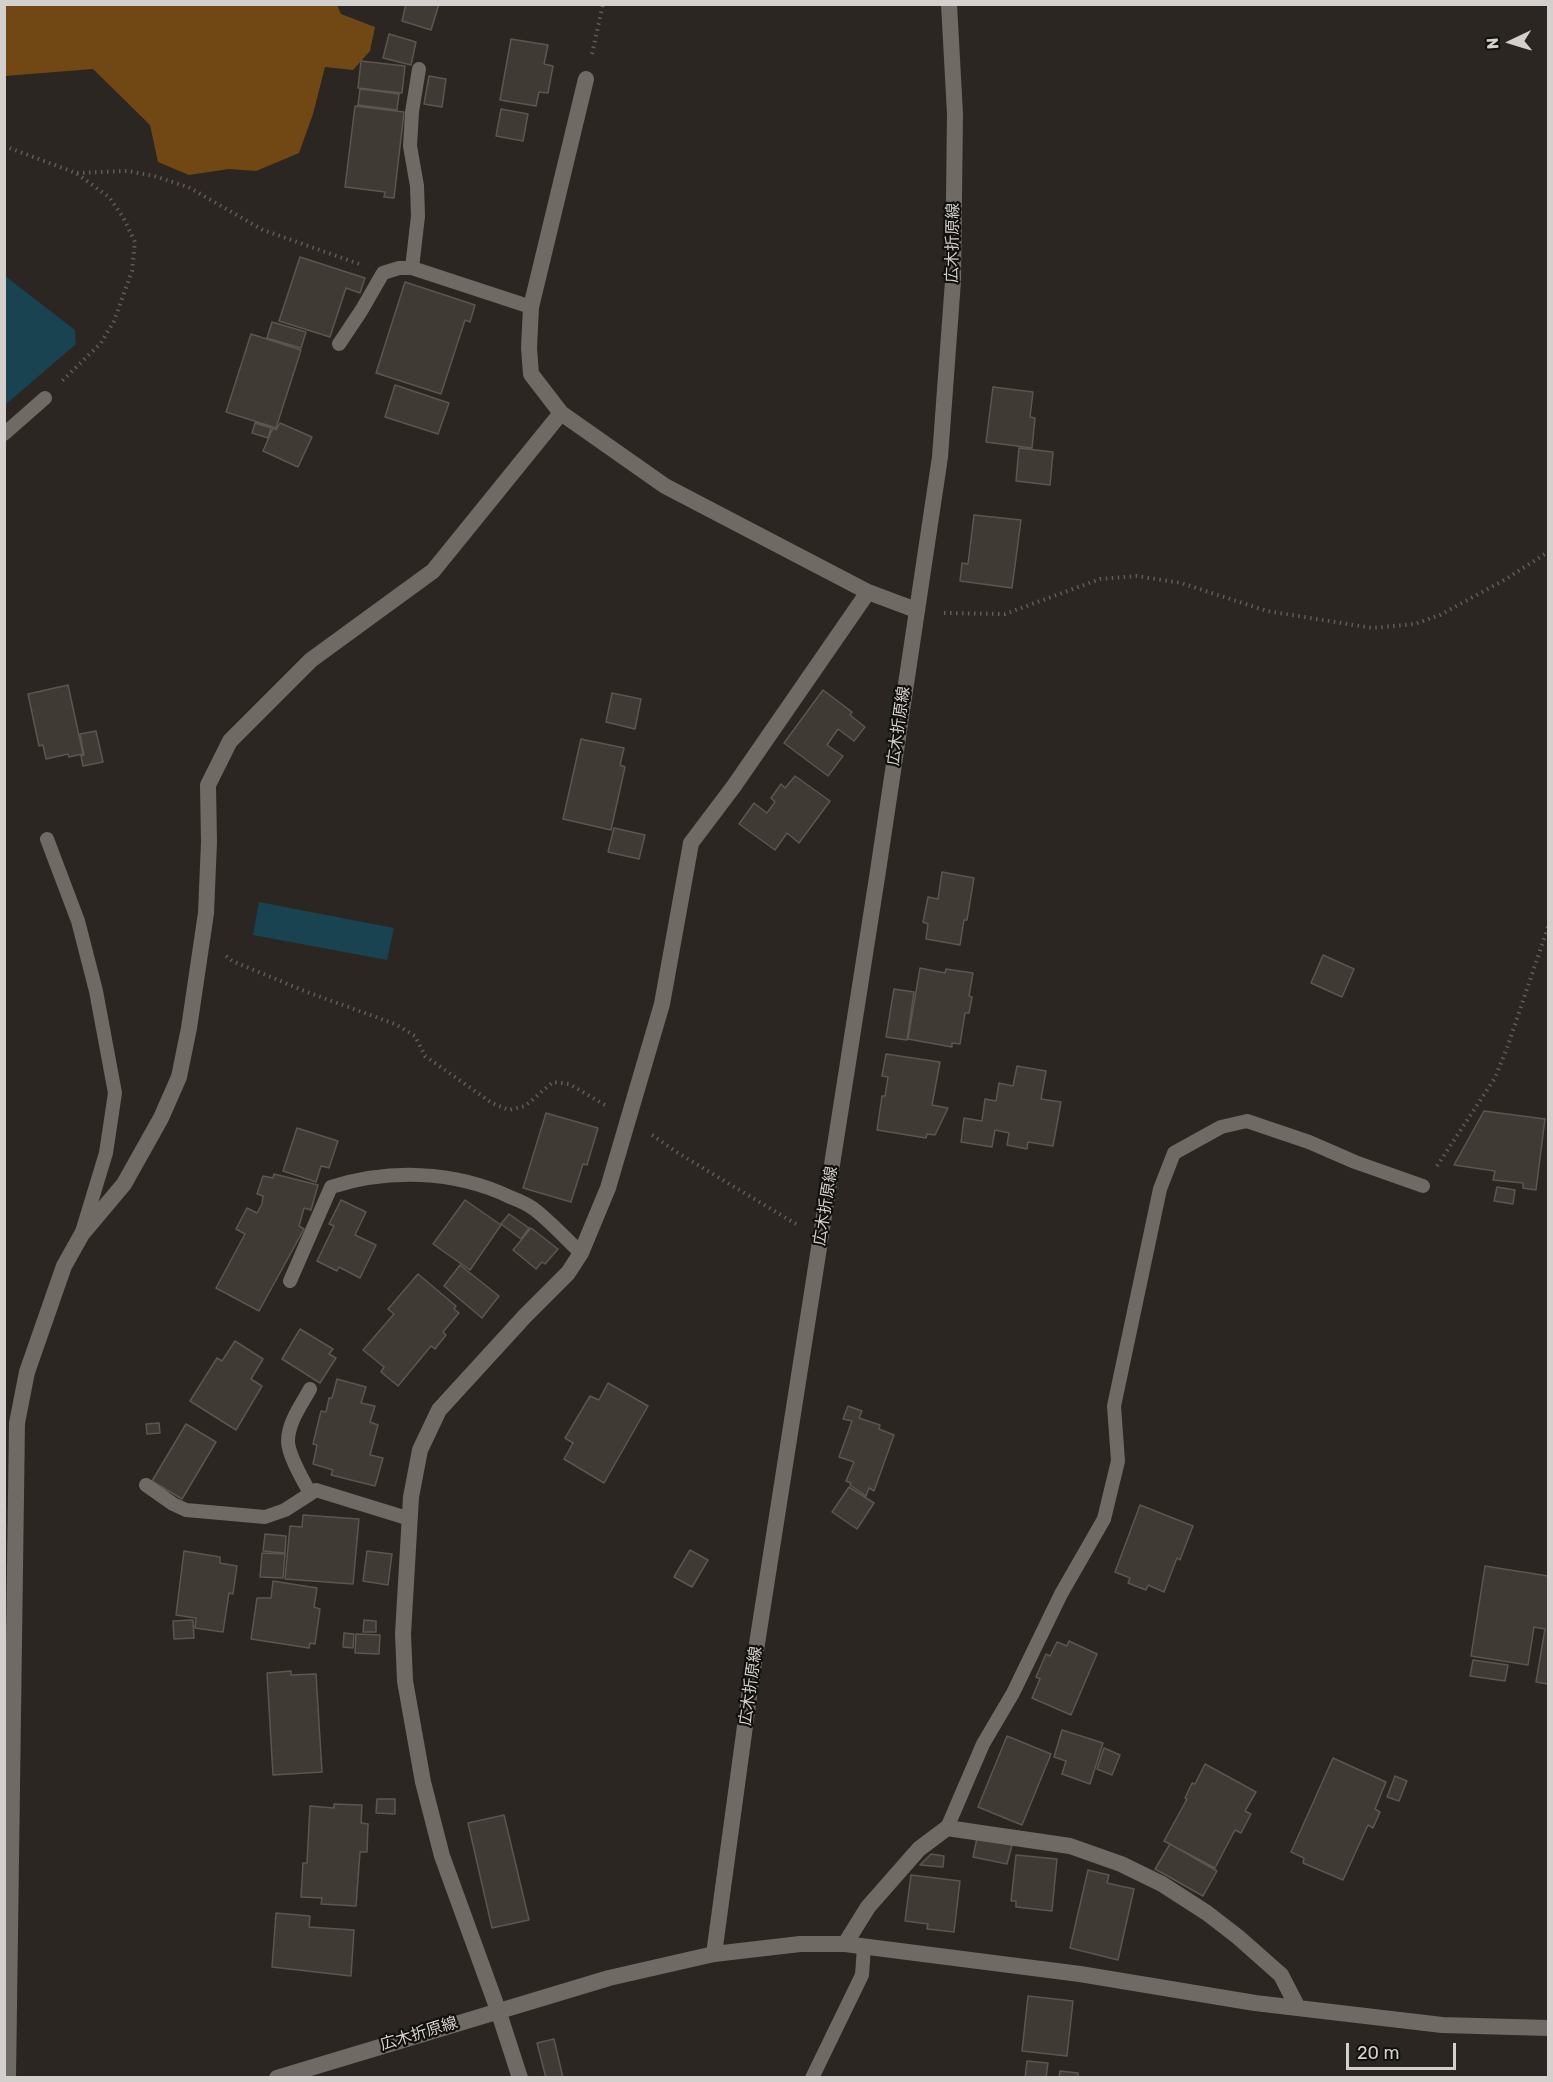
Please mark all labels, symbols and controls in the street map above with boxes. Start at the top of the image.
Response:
north arrow [1481,12,1541,72]
text: N [1483,37,1502,50]
street label: 広木折原線 [943,203,963,283]
street label: 広木折原線 [884,685,914,767]
street label: 広木折原線 [810,1165,842,1247]
street label: 広木折原線 [736,1645,766,1727]
street label: 広木折原線 [378,2013,460,2055]
scale bar [1349,2031,1458,2069]
text: 20 m [1357,2042,1399,2064]

